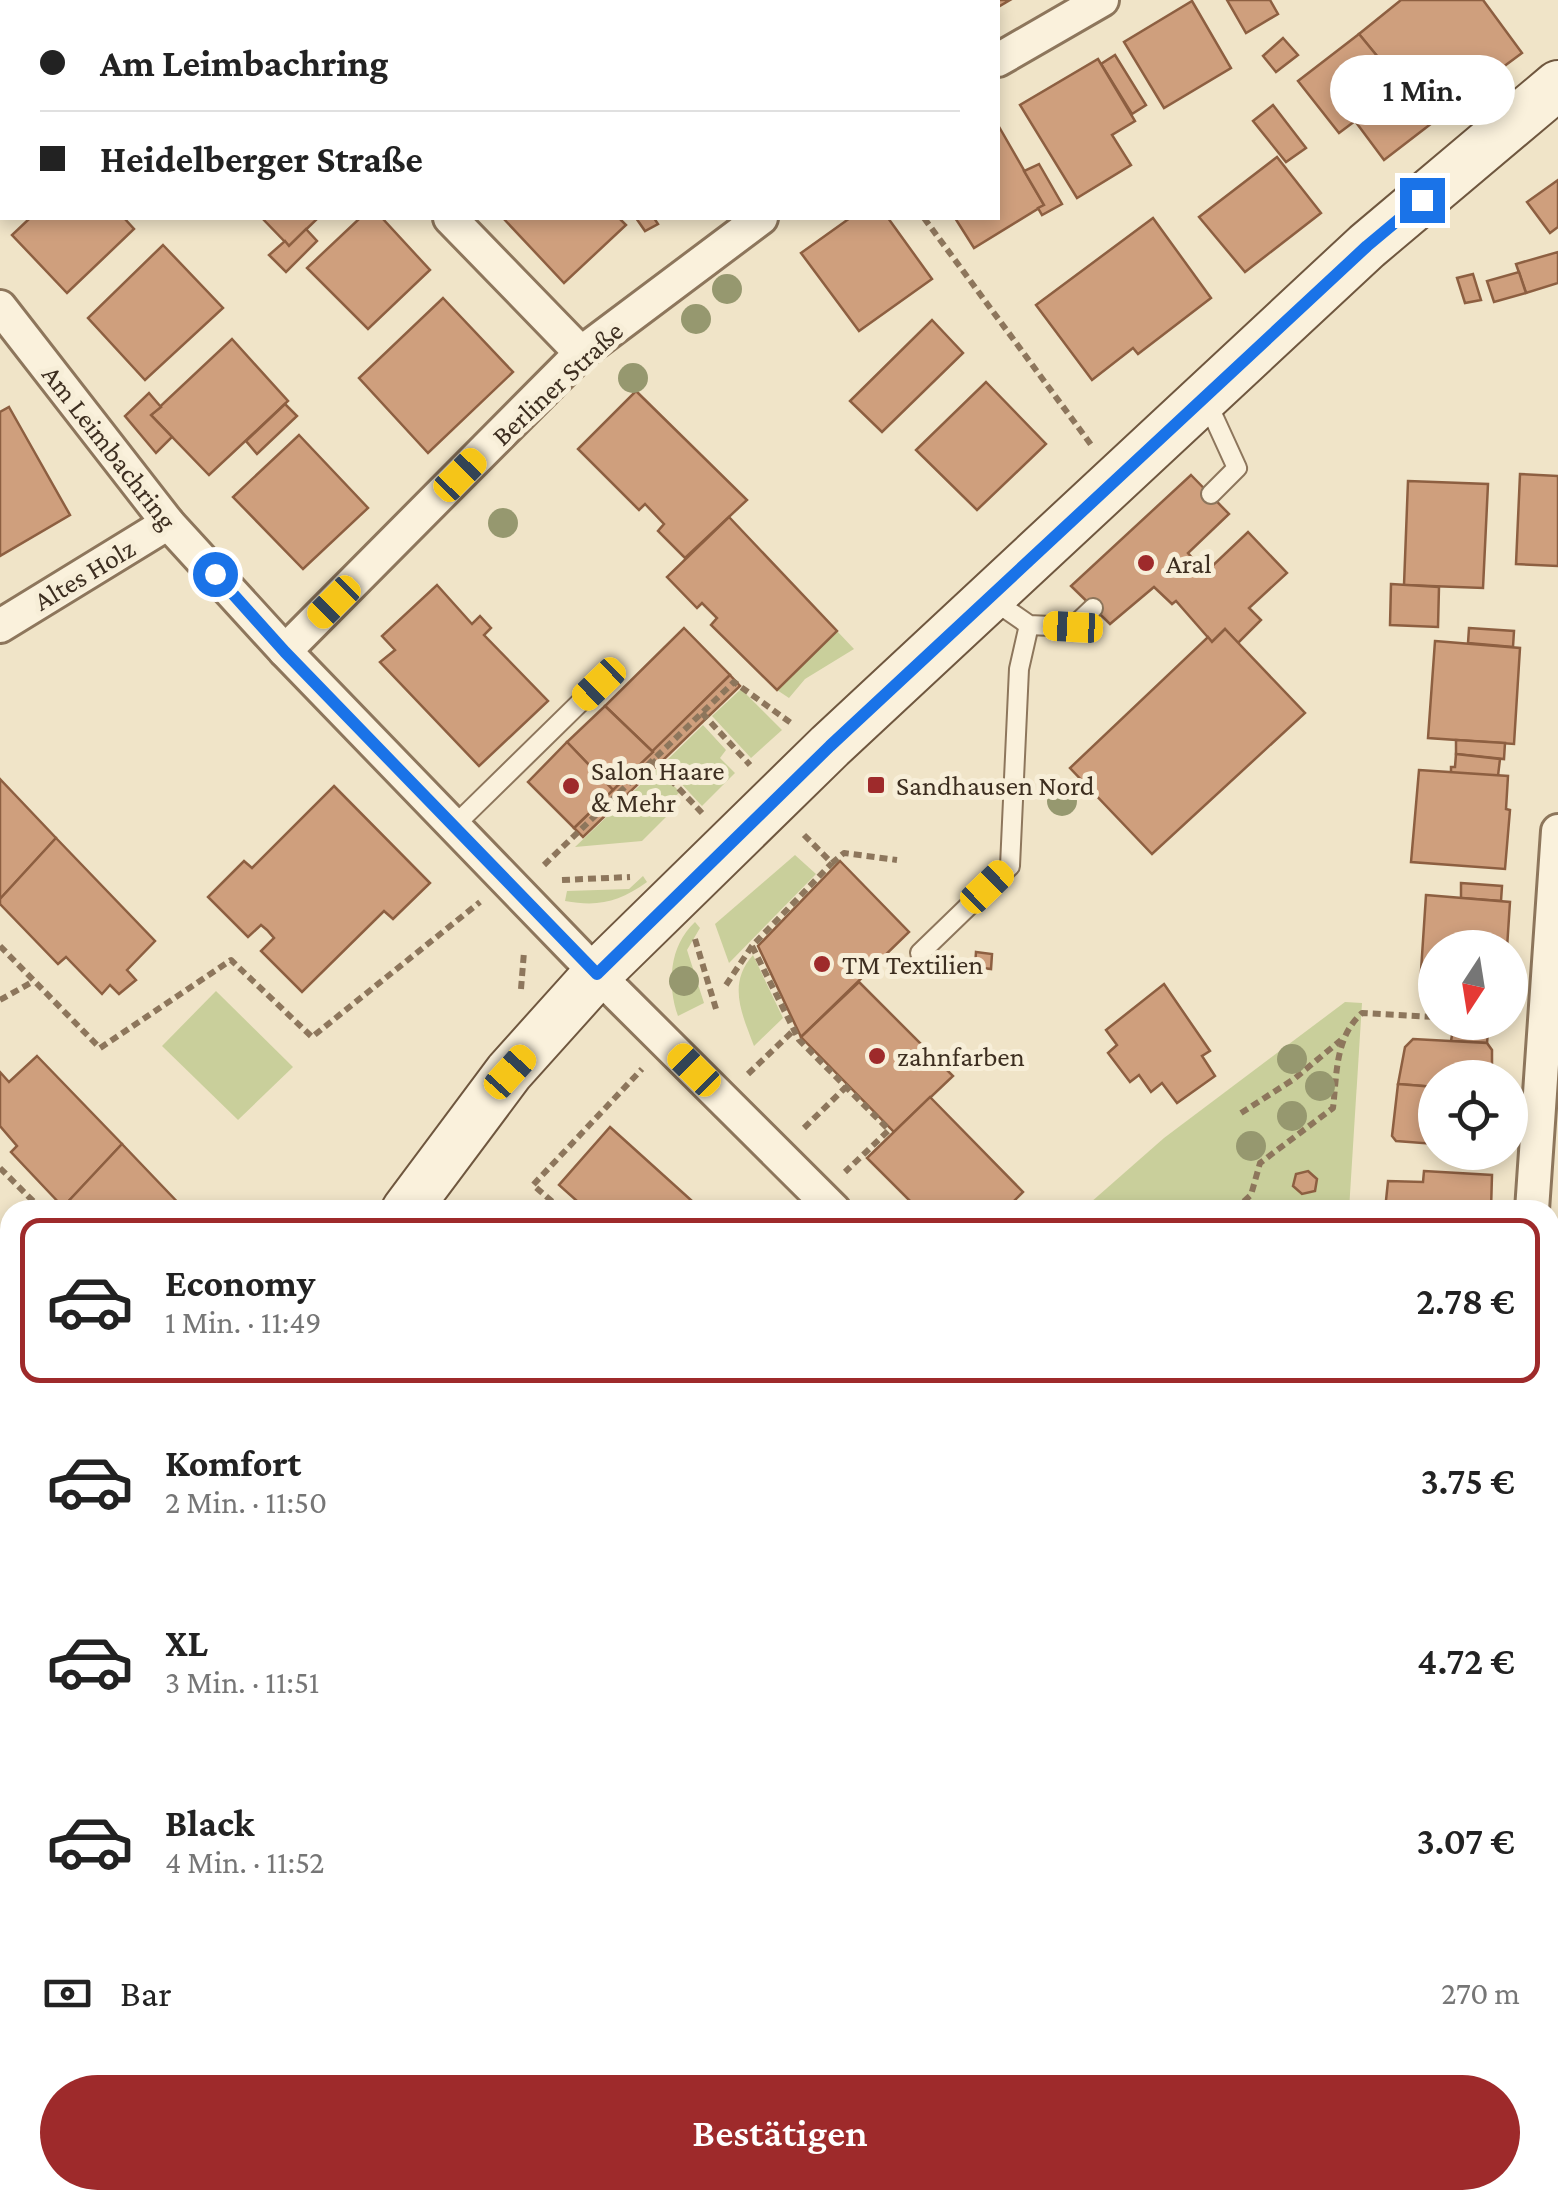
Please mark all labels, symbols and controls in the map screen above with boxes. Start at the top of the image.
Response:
text: Am Leimbachring [100,42,389,84]
callout: 1 Min. [1330,55,1514,125]
text: 1 Min. [1382,72,1463,108]
text: Heidelberger Straße [100,138,423,180]
route end [1400,178,1445,223]
street label: Berliner Straße [486,315,629,452]
street label: Am Leimbachring [36,359,184,536]
car [428,443,492,507]
street label: Altes Holz [28,532,141,617]
place label: Aral [1166,548,1212,579]
route start [193,552,238,597]
marker: Aral [1135,552,1157,574]
car [302,570,366,634]
car [1042,610,1104,644]
car [567,652,631,716]
place label: Salon Haare & Mehr [591,755,725,818]
place label: Sandhausen Nord [896,770,1095,801]
marker: Sandhausen Nord [865,774,887,796]
marker: Salon Haare & Mehr [560,775,582,797]
car [955,855,1019,919]
north arrow [1418,930,1528,1040]
map controls [1418,930,1528,1170]
place label: TM Textilien [842,949,983,980]
marker: TM Textilien [811,953,833,975]
car [662,1038,726,1102]
car [479,1040,541,1104]
place label: zahnfarben [897,1041,1025,1072]
marker: zahnfarben [866,1045,888,1067]
button: locate [1418,1060,1528,1170]
icon: car [45,1256,135,1346]
text: Economy [165,1262,315,1304]
text: 2.78 € [1416,1280,1515,1322]
text: 1 Min. · 11:49 [165,1304,322,1340]
icon: car [45,1436,135,1526]
text: Komfort [165,1442,301,1484]
text: 3.75 € [1420,1460,1515,1502]
text: 2 Min. · 11:50 [165,1484,327,1520]
icon: car [45,1616,135,1706]
text: XL [165,1622,208,1664]
text: 4.72 € [1417,1640,1515,1682]
text: 3 Min. · 11:51 [165,1664,319,1700]
icon: car [45,1796,135,1886]
text: Black [165,1802,254,1844]
text: 3.07 € [1417,1820,1515,1862]
text: 4 Min. · 11:52 [165,1844,325,1880]
icon: cash [40,1966,95,2021]
text: Bar [120,1972,172,2014]
text: 270 m [1441,1975,1520,2011]
button: Bestätigen [40,2075,1520,2190]

